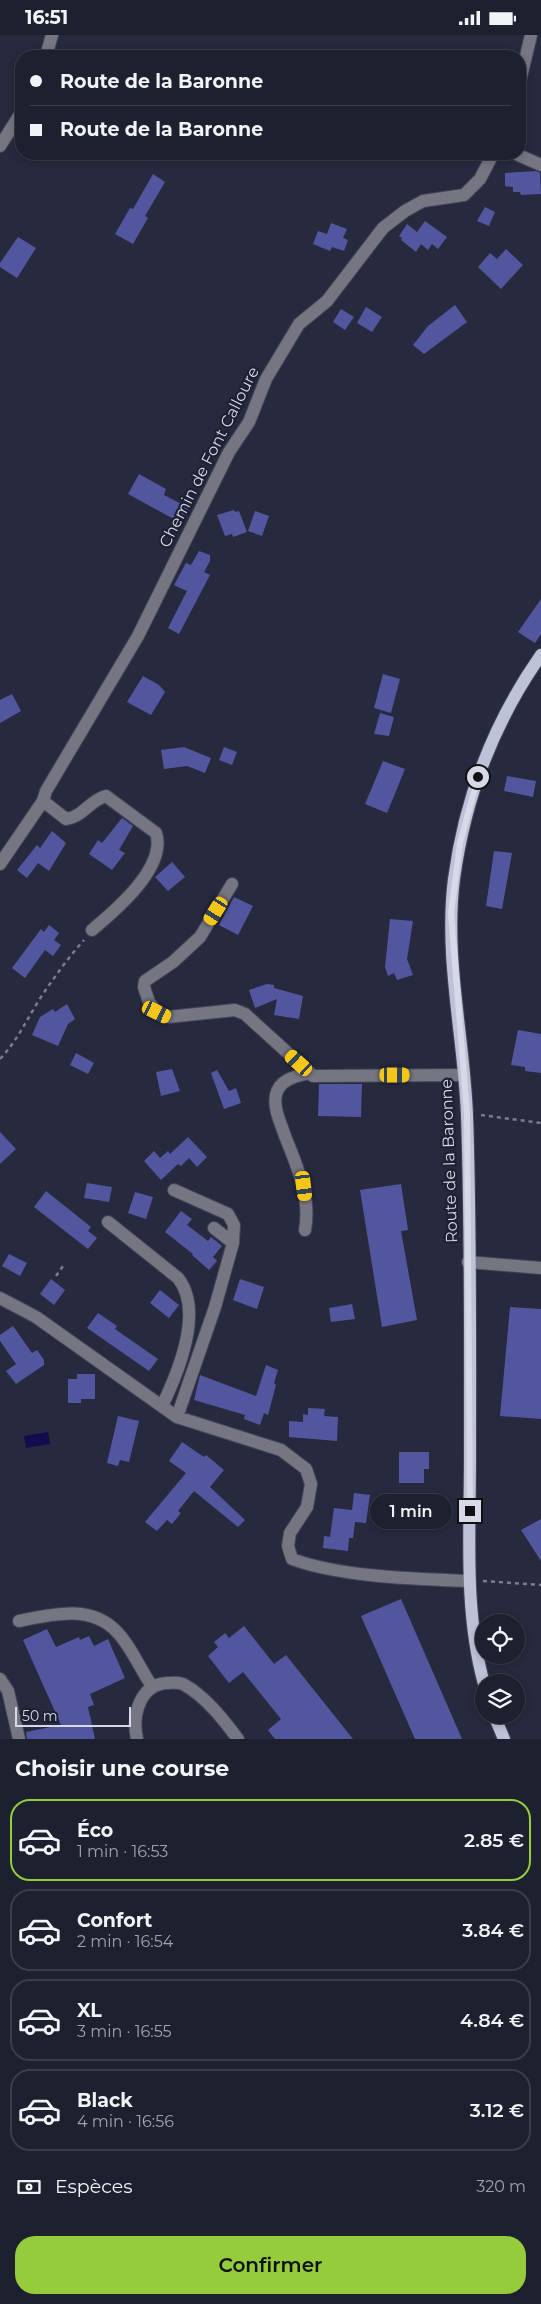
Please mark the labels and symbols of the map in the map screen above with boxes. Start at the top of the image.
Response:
street label: Chemin de Font Calloure [155,364,263,550]
route start [467,766,489,788]
car [201,894,230,928]
car [140,999,173,1025]
car [282,1047,315,1079]
car [380,1068,410,1083]
street label: Route de la Baronne [437,1079,461,1243]
car [294,1170,313,1202]
callout: 1 min [370,1493,452,1529]
route end [459,1500,481,1522]
scale bar [15,1704,131,1727]

